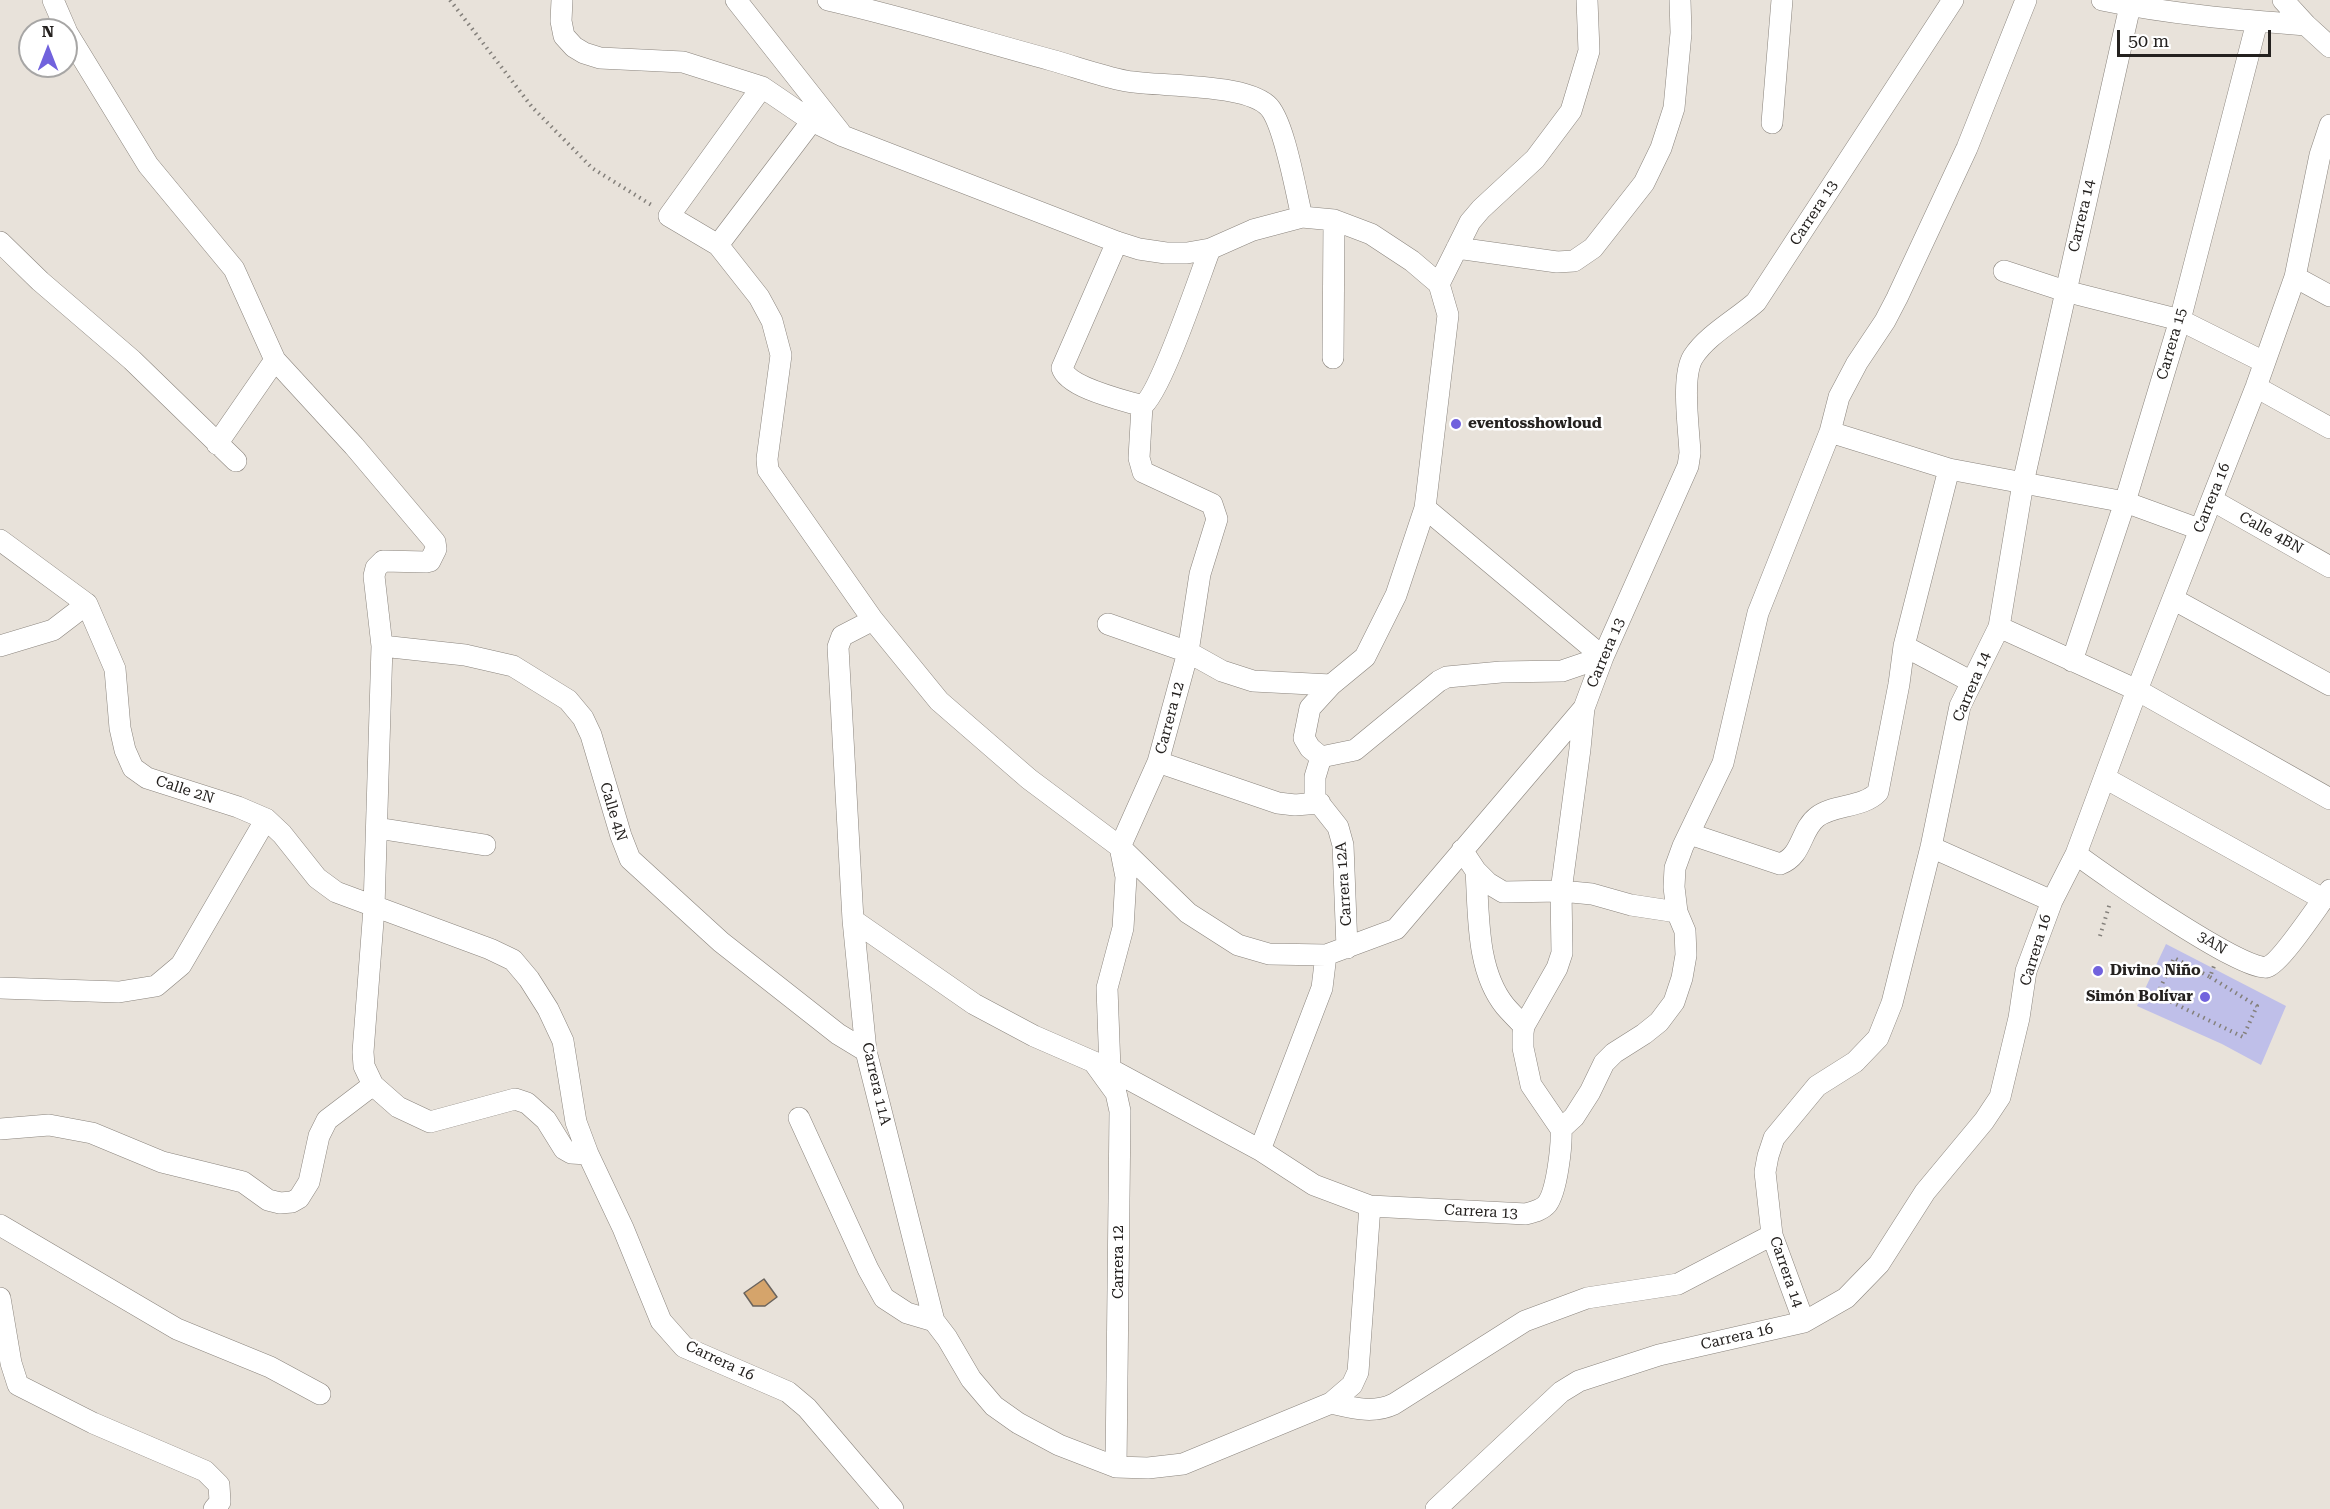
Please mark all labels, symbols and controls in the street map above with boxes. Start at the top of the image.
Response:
north arrow [18,18,78,78]
scale bar [2120,18,2274,56]
text: N [42,22,54,41]
text: 50 m [2128,30,2169,51]
street label: Carrera 13 [1786,177,1842,249]
street label: Carrera 14 [2065,178,2099,254]
street label: Carrera 15 [2153,306,2191,382]
place label: eventosshowloud [1468,415,1602,433]
marker: eventosshowloud [1449,417,1463,431]
street label: Carrera 16 [2190,460,2234,536]
street label: Calle 4BN [2236,508,2306,558]
street label: Carrera 13 [1583,615,1629,691]
street label: Carrera 14 [1949,649,1995,725]
street label: Carrera 12 [1152,680,1188,756]
street label: Calle 2N [153,772,217,808]
street label: Calle 4N [596,780,630,844]
street label: Carrera 12A [1332,841,1356,927]
street label: Carrera 16 [2017,912,2055,988]
street label: 3AN [2194,927,2230,959]
place label: Divino Niño [2110,962,2201,980]
marker: Divino Niño [2091,964,2105,978]
place label: Simón Bolívar [2086,988,2193,1006]
marker: Simón Bolívar [2198,990,2212,1004]
street label: Carrera 11A [858,1041,894,1127]
street label: Carrera 13 [1444,1201,1518,1223]
street label: Carrera 12 [1110,1225,1128,1299]
street label: Carrera 14 [1765,1234,1807,1310]
street label: Carrera 16 [1699,1320,1775,1354]
street label: Carrera 16 [683,1337,757,1385]

